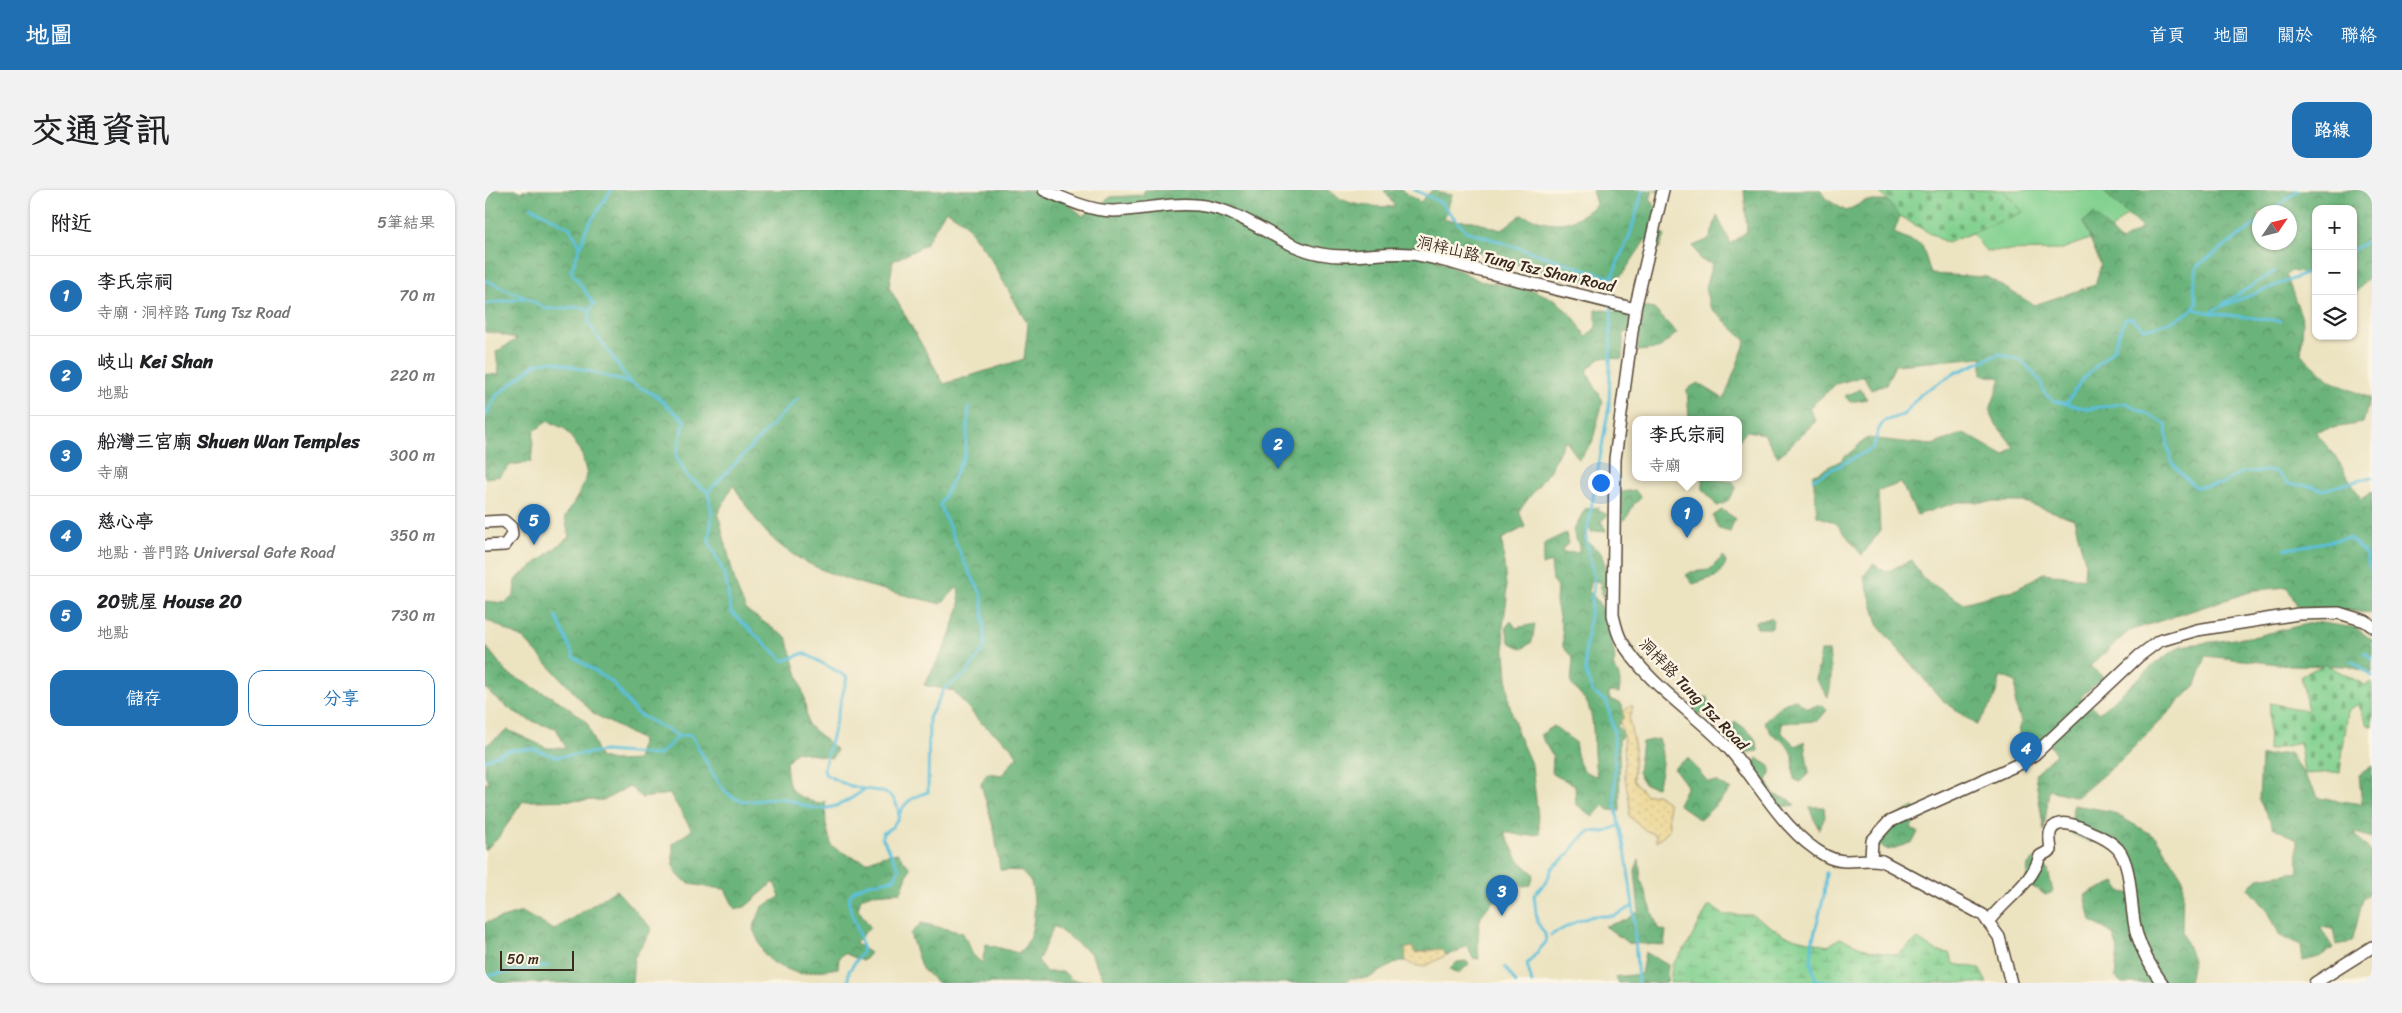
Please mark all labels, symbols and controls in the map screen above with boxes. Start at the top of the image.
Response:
text: 地圖 [25,14,73,56]
text: 首頁 [2149,19,2185,51]
text: 地圖 [2213,19,2249,51]
text: 關於 [2277,19,2313,51]
text: 聯絡 [2341,19,2377,51]
text: 交通資訊 [30,99,170,161]
button: 路線 [2292,102,2372,158]
text: 附近 [50,204,92,242]
north arrow [2252,205,2297,250]
map controls [2312,205,2357,340]
button: + [2312,205,2357,250]
text: 5筆結果 [377,208,435,237]
street label: 洞梓山路 Tung Tsz Shan Road [1414,227,1619,301]
button: − [2312,250,2357,295]
text: 李氏宗祠 [97,265,173,298]
text: 1 [63,281,69,310]
text: 70 m [399,281,435,310]
button: layers [2312,295,2357,340]
text: 寺廟 · 洞梓路 Tung Tsz Road [97,298,290,327]
text: 岐山 Kei Shan [97,345,213,378]
text: 2 [61,361,71,390]
text: 220 m [390,361,435,390]
text: 地點 [97,378,129,407]
popup [1632,416,1742,481]
text: 李氏宗祠 [1649,418,1725,451]
text: 船灣三宮廟 Shuen Wan Temples [97,425,360,458]
pin: 2 [1262,428,1294,469]
text: 3 [62,441,70,470]
text: 300 m [390,441,435,470]
text: 寺廟 [1649,451,1681,480]
text: 寺廟 [97,458,129,487]
your location [1588,470,1614,496]
pin: 1 [1671,497,1703,538]
pin: 5 [518,504,550,545]
text: 慈心亭 [97,505,154,538]
text: 4 [61,521,71,550]
text: 350 m [390,521,435,550]
text: 地點 · 普門路 Universal Gate Road [97,538,335,567]
text: 20號屋 House 20 [97,585,242,618]
text: 5 [61,601,71,630]
text: 730 m [391,601,435,630]
text: 地點 [97,618,129,647]
street label: 洞梓路 Tung Tsz Road [1632,630,1757,759]
button: 儲存 [50,670,238,726]
button: 分享 [248,670,435,726]
pin: 4 [2010,732,2042,773]
pin: 3 [1486,875,1518,916]
text: 50 m [507,947,539,972]
scale bar [500,948,574,971]

